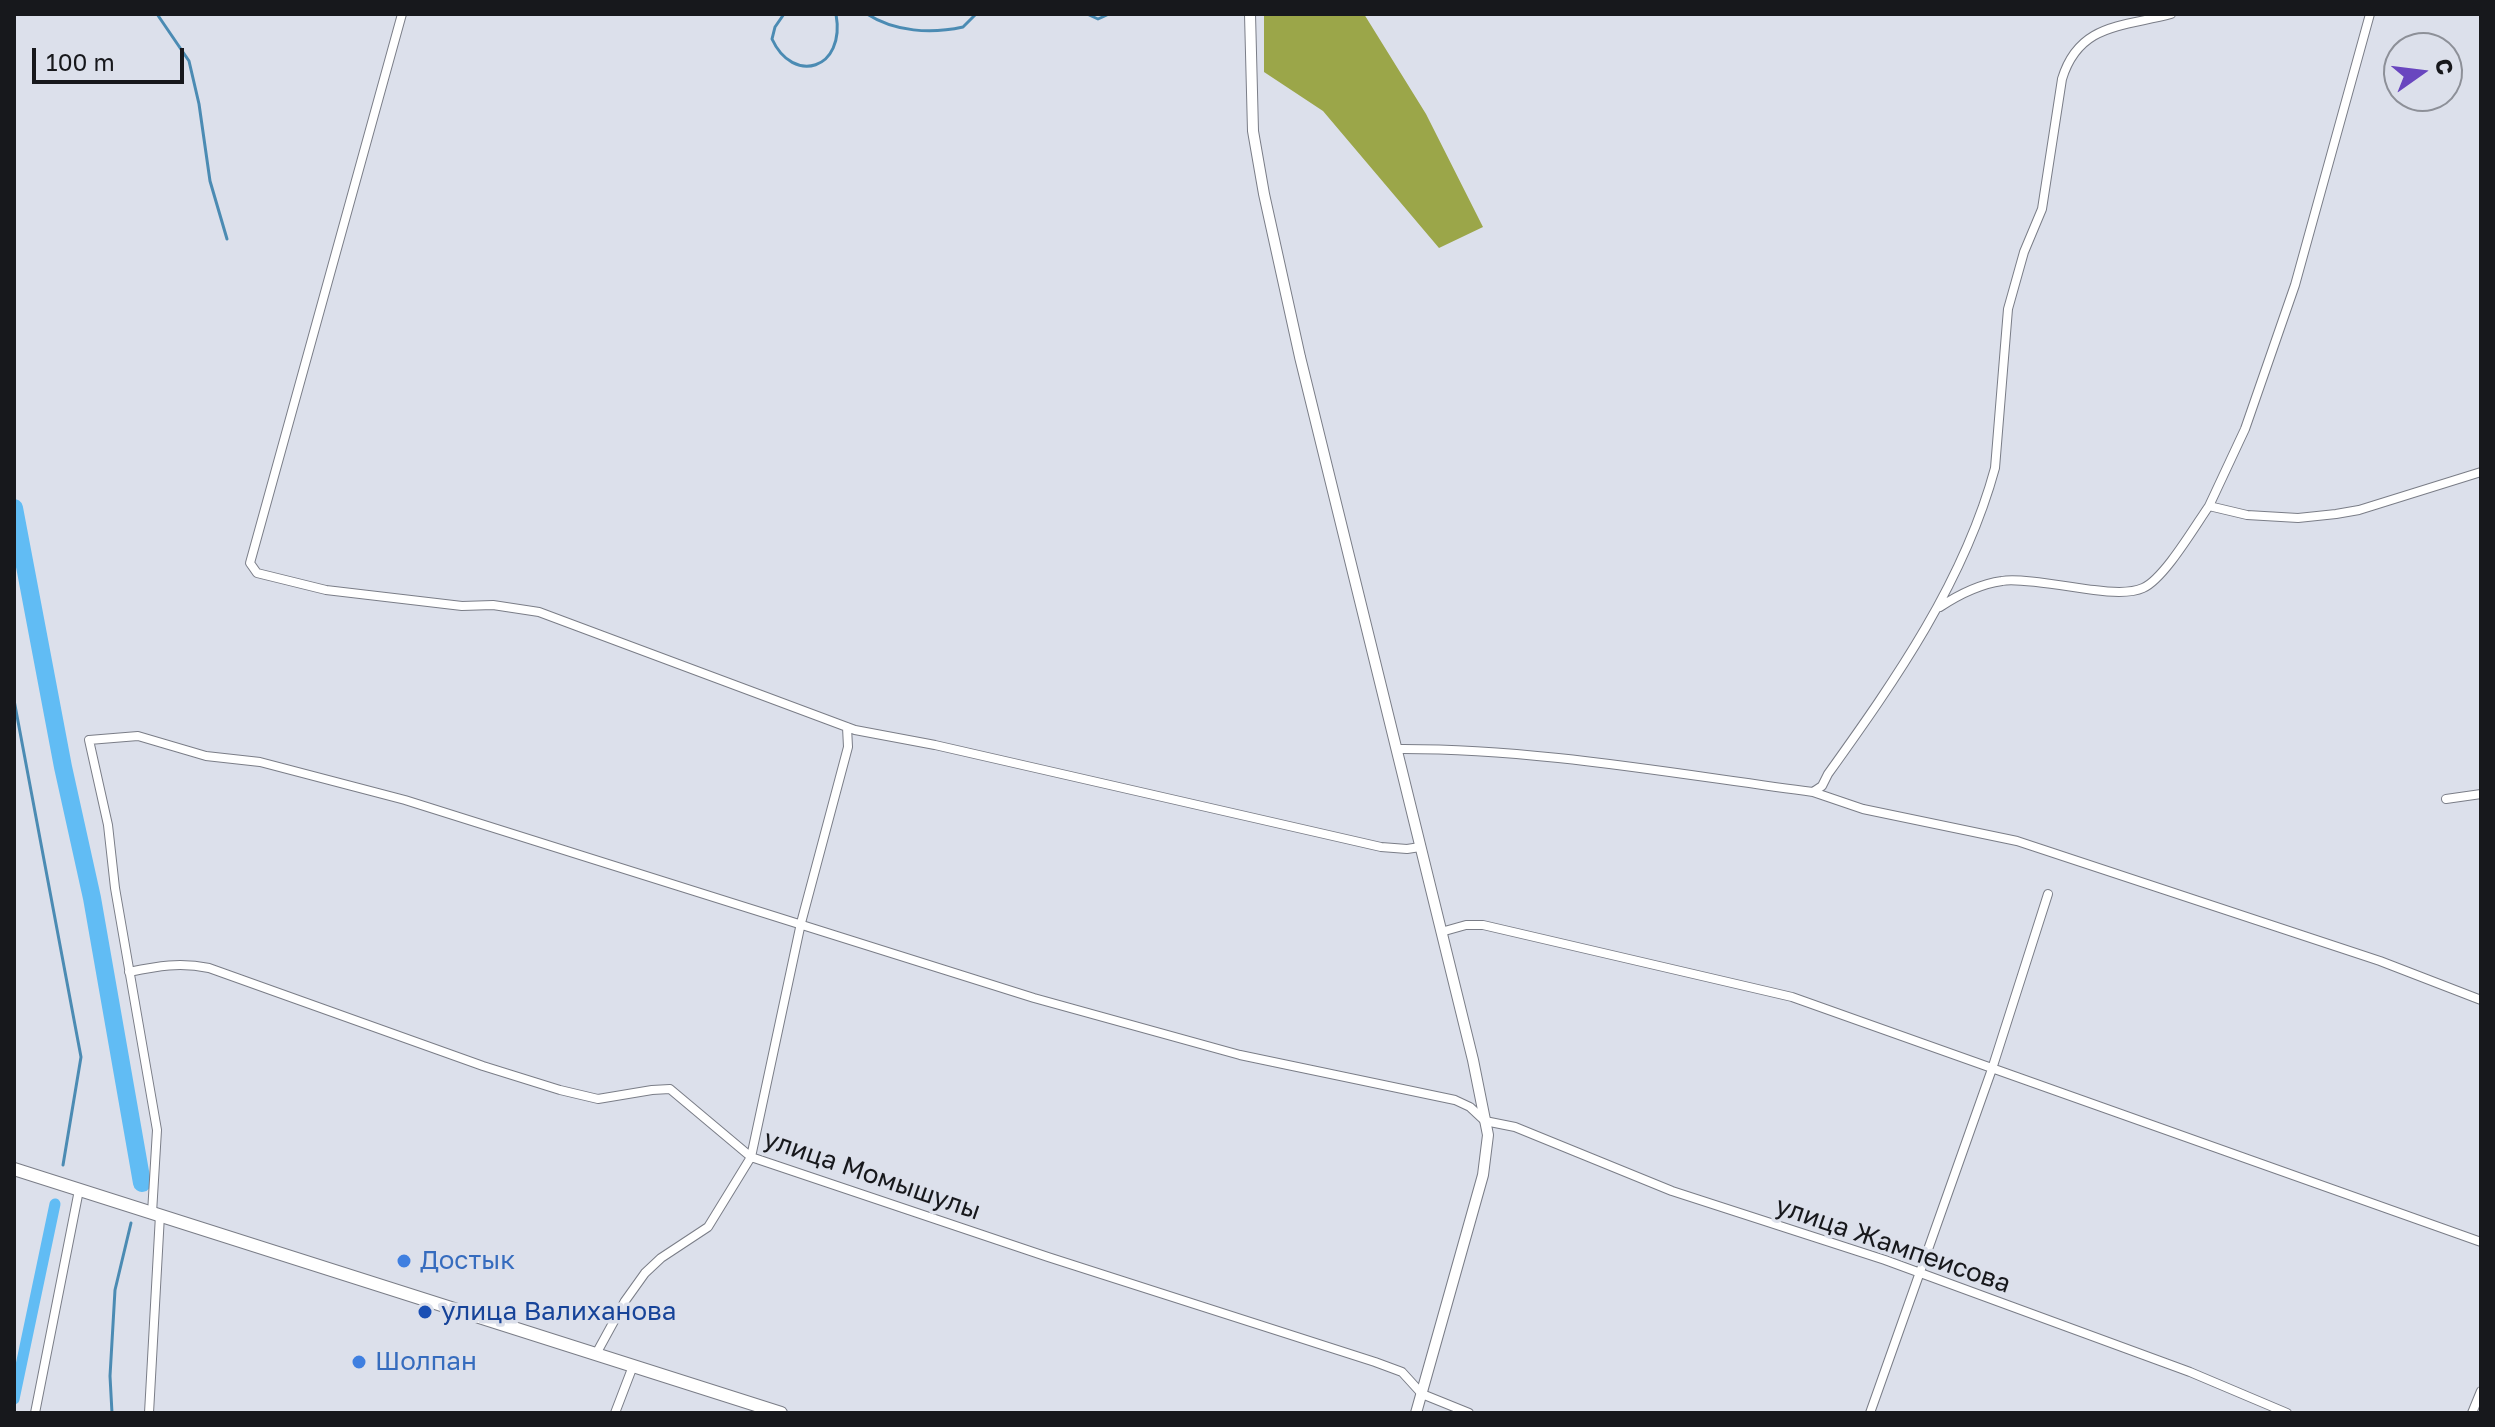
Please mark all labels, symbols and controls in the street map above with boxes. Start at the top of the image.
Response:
scale bar [36,32,188,82]
north arrow [2383,32,2463,112]
text: 100 m [46,47,115,76]
text: С [2430,56,2460,77]
street label: улица Момышулы [759,1123,985,1227]
street label: улица Жампеисова [1771,1190,2015,1300]
place label: Достык [420,1245,515,1277]
marker: Достык [395,1252,413,1270]
place label: улица Валиханова [441,1296,676,1328]
marker: улица Валиханова [416,1303,434,1321]
place label: Шолпан [375,1346,477,1378]
marker: Шолпан [350,1353,368,1371]

